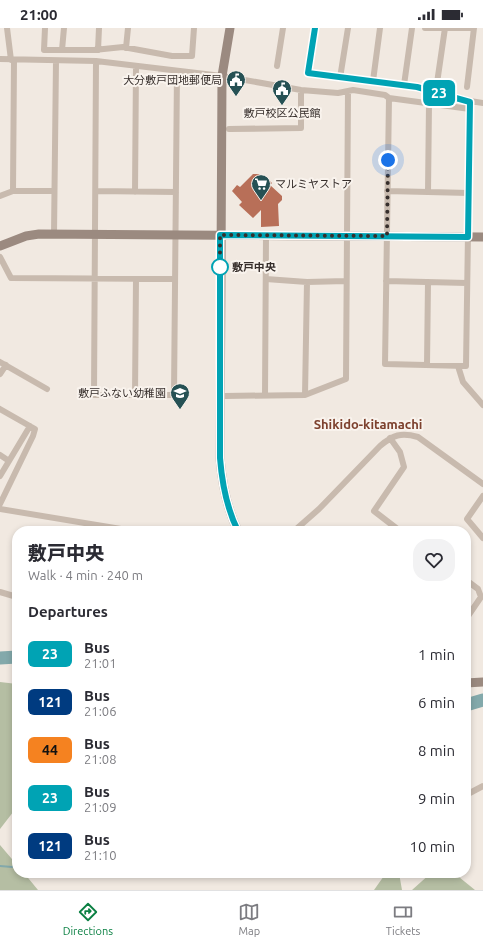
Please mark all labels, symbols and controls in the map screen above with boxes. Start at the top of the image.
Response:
text: 21:00 [20,6,58,23]
public building icon: 大分敷戸団地郵便局 [225,69,247,97]
place label: 大分敷戸団地郵便局 [123,74,222,86]
public building icon: 敷戸校区公民館 [271,78,293,106]
line badge: 23 [421,80,457,106]
text: 23 [431,85,447,101]
place label: 敷戸校区公民館 [244,107,321,119]
your location [378,150,398,170]
supermarket icon: マルミヤストア [250,173,272,201]
place label: マルミヤストア [275,178,352,190]
marker: 敷戸中央 [211,258,229,276]
place label: 敷戸中央 [232,261,276,273]
school or university icon: 敷戸ふない幼稚園 [169,382,191,410]
place label: 敷戸ふない幼稚園 [78,387,166,399]
district label: Shikido-kitamachi [314,417,422,431]
button: heart [413,539,455,581]
text: 敷戸中央 [28,542,104,564]
text: Walk · 4 min · 240 m [28,568,143,582]
text: Departures [28,603,108,620]
text: Bus [84,639,110,656]
text: 23 [42,646,58,662]
text: 1 min [418,646,455,663]
text: 21:01 [84,656,117,670]
text: Bus [84,687,110,704]
text: 121 [38,694,62,710]
text: 6 min [418,694,455,711]
text: 21:06 [84,704,117,718]
text: Bus [84,735,110,752]
text: 44 [42,742,58,758]
text: 8 min [418,742,455,759]
text: 21:08 [84,752,117,766]
text: Bus [84,783,110,800]
text: 23 [42,790,58,806]
text: 9 min [418,790,455,807]
text: 21:09 [84,800,117,814]
text: Bus [84,831,110,848]
text: 121 [38,838,62,854]
text: 10 min [409,838,455,855]
text: 21:10 [84,848,117,862]
tab: Directions [63,901,113,937]
tab: Map [238,901,260,937]
tab: Tickets [386,901,420,937]

